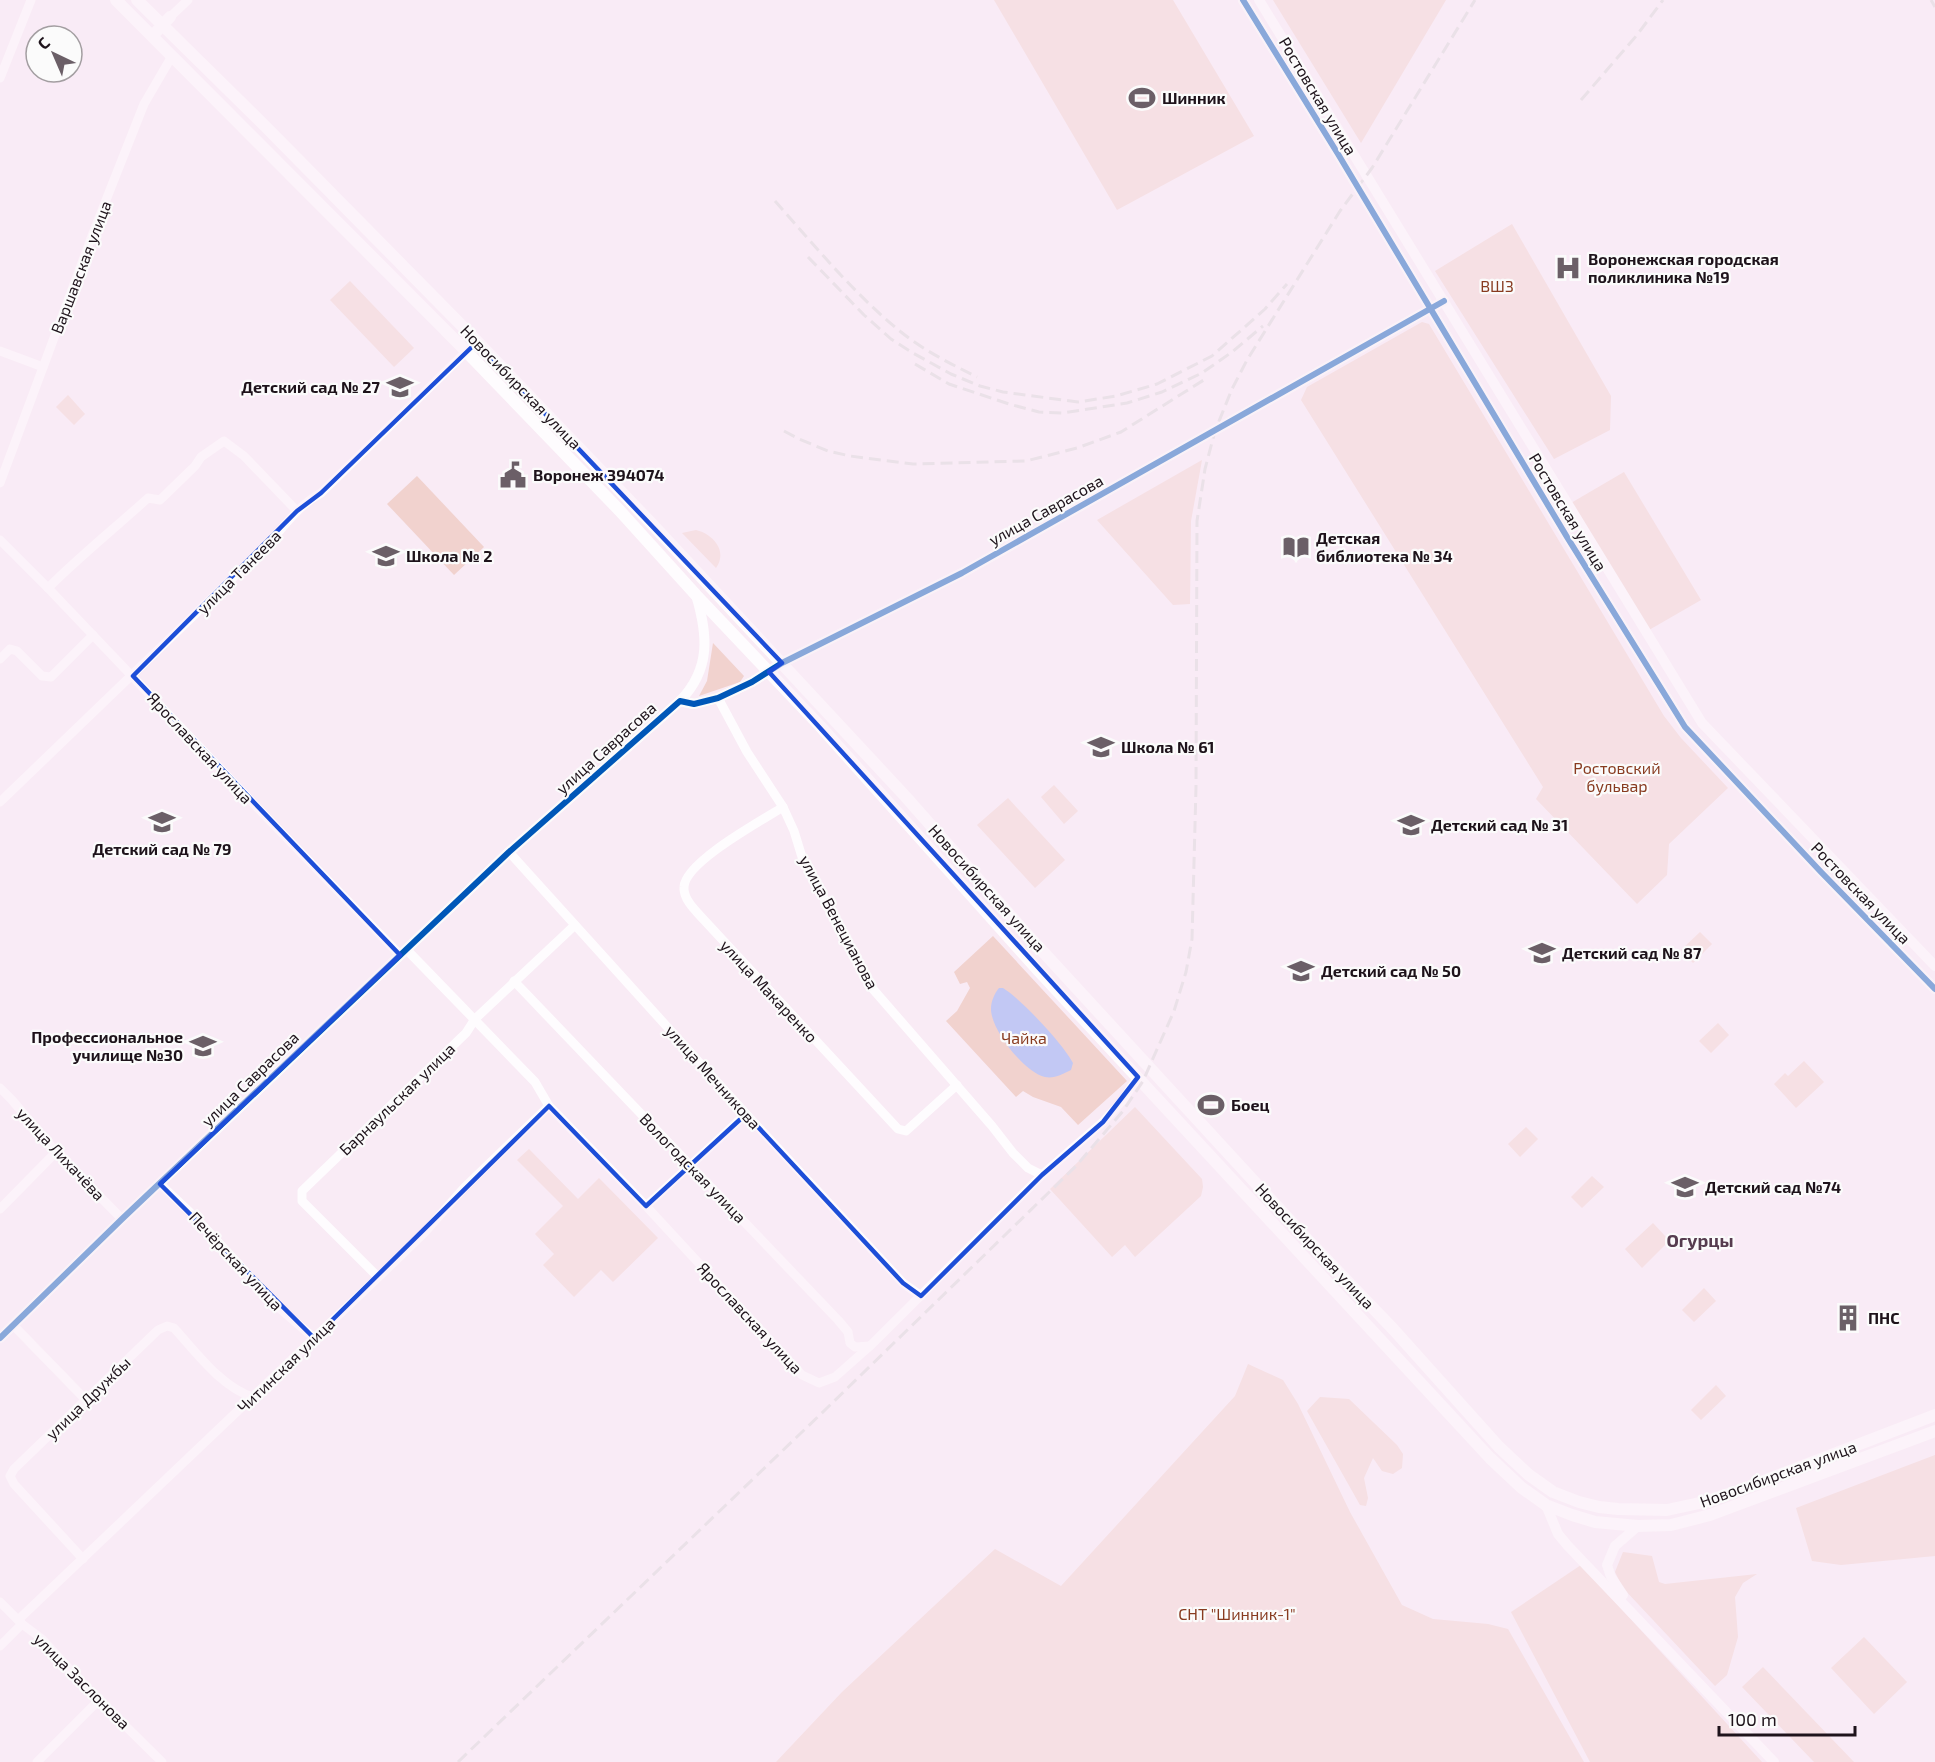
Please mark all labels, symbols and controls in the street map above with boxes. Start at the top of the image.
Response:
north arrow [24,24,84,84]
text: С [33,33,53,53]
street label: Ростовская улица [1275,33,1361,159]
sports icon: Шинник [1127,83,1157,113]
place label: Шинник [1162,88,1226,107]
street label: Варшавская улица [46,198,116,336]
place label: Воронежская городская поликлиника №19 [1588,249,1779,286]
hospital icon: Воронежская городская поликлиника №19 [1553,253,1583,283]
park label: ВШЗ [1480,276,1514,295]
street label: Новосибирская улица [456,321,586,453]
school or university icon: Детский сад № 27 [385,372,415,402]
place label: Детский сад № 27 [241,377,381,396]
street label: Ростовская улица [1525,449,1611,575]
public building icon: Воронеж 394074 [498,460,528,490]
place label: Воронеж 394074 [533,465,665,484]
street label: улица Саврасова [985,470,1107,550]
street label: улица Танеева [193,526,285,618]
place label: Детская библиотека № 34 [1316,528,1453,565]
library icon: Детская библиотека № 34 [1281,532,1311,562]
school or university icon: Школа № 2 [371,541,401,571]
place label: Школа № 2 [406,546,492,565]
street label: Ярославская улица [143,688,257,808]
street label: улица Саврасова [552,698,660,798]
school or university icon: Школа № 61 [1086,732,1116,762]
place label: Школа № 61 [1121,737,1215,756]
park label: Ростовский бульвар [1573,758,1661,796]
school or university icon: Детский сад № 79 [147,807,177,837]
school or university icon: Детский сад № 31 [1396,810,1426,840]
place label: Детский сад № 31 [1431,815,1568,834]
street label: Новосибирская улица [924,820,1050,956]
street label: Ростовская улица [1807,838,1915,948]
place label: Детский сад № 79 [93,839,231,858]
street label: улица Венецианова [795,852,883,992]
street label: улица Макаренко [716,935,822,1047]
school or university icon: Детский сад № 87 [1527,938,1557,968]
place label: Детский сад № 87 [1562,943,1702,962]
school or university icon: Детский сад № 50 [1286,956,1316,986]
place label: Детский сад № 50 [1321,961,1461,980]
street label: улица Мечникова [661,1021,765,1133]
place label: Профессиональное училище №30 [31,1027,183,1064]
street label: улица Саврасова [197,1027,303,1131]
park label: Чайка [1001,1028,1047,1047]
school or university icon: Профессиональное училище №30 [188,1031,218,1061]
street label: Барнаульская улица [335,1039,459,1159]
sports icon: Боец [1196,1090,1226,1120]
place label: Боец [1231,1095,1270,1114]
street label: улица Лихачёва [13,1103,109,1205]
street label: Вологодская улица [636,1109,750,1227]
school or university icon: Детский сад №74 [1670,1172,1700,1202]
place label: Детский сад №74 [1705,1177,1841,1196]
street label: Новосибирская улица [1251,1179,1379,1313]
street label: Печёрская улица [185,1207,287,1315]
district label: Огурцы [1666,1229,1734,1251]
street label: Ярославская улица [693,1258,807,1378]
building icon: ПНС [1833,1303,1863,1333]
place label: ПНС [1868,1308,1900,1327]
street label: Читинская улица [233,1313,339,1417]
street label: улица Дружбы [41,1352,135,1444]
street label: Новосибирская улица [1697,1436,1859,1512]
park label: СНТ "Шинник-1" [1178,1604,1296,1623]
street label: улица Заслонова [30,1629,134,1733]
scale bar [1719,1699,1856,1737]
text: 100 m [1728,1708,1777,1730]

